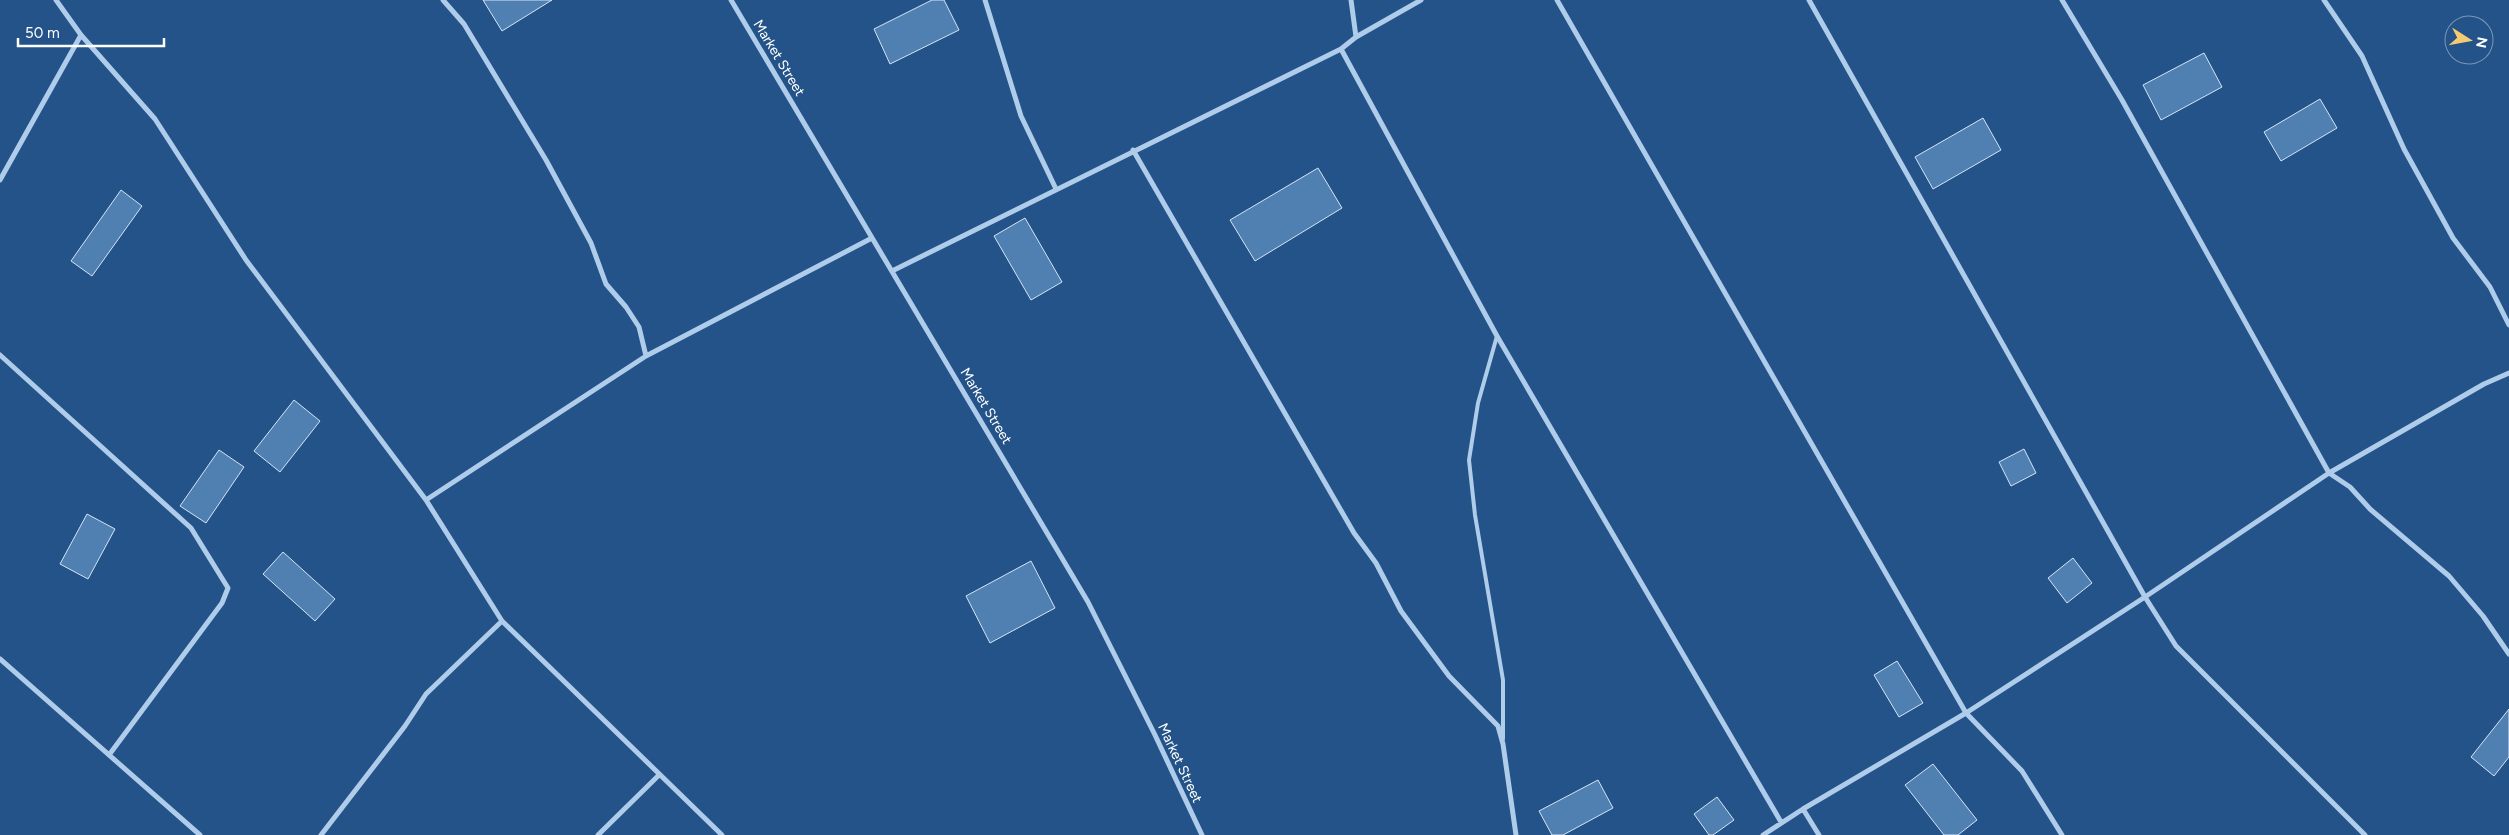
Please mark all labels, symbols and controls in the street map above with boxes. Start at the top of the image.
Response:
scale bar [18,15,164,47]
north arrow [2444,15,2494,65]
street label: Market Street [750,17,808,99]
text: 50 m [25,24,60,42]
text: N [2472,35,2491,49]
street label: Market Street [957,365,1015,447]
street label: Market Street [1154,720,1206,806]

